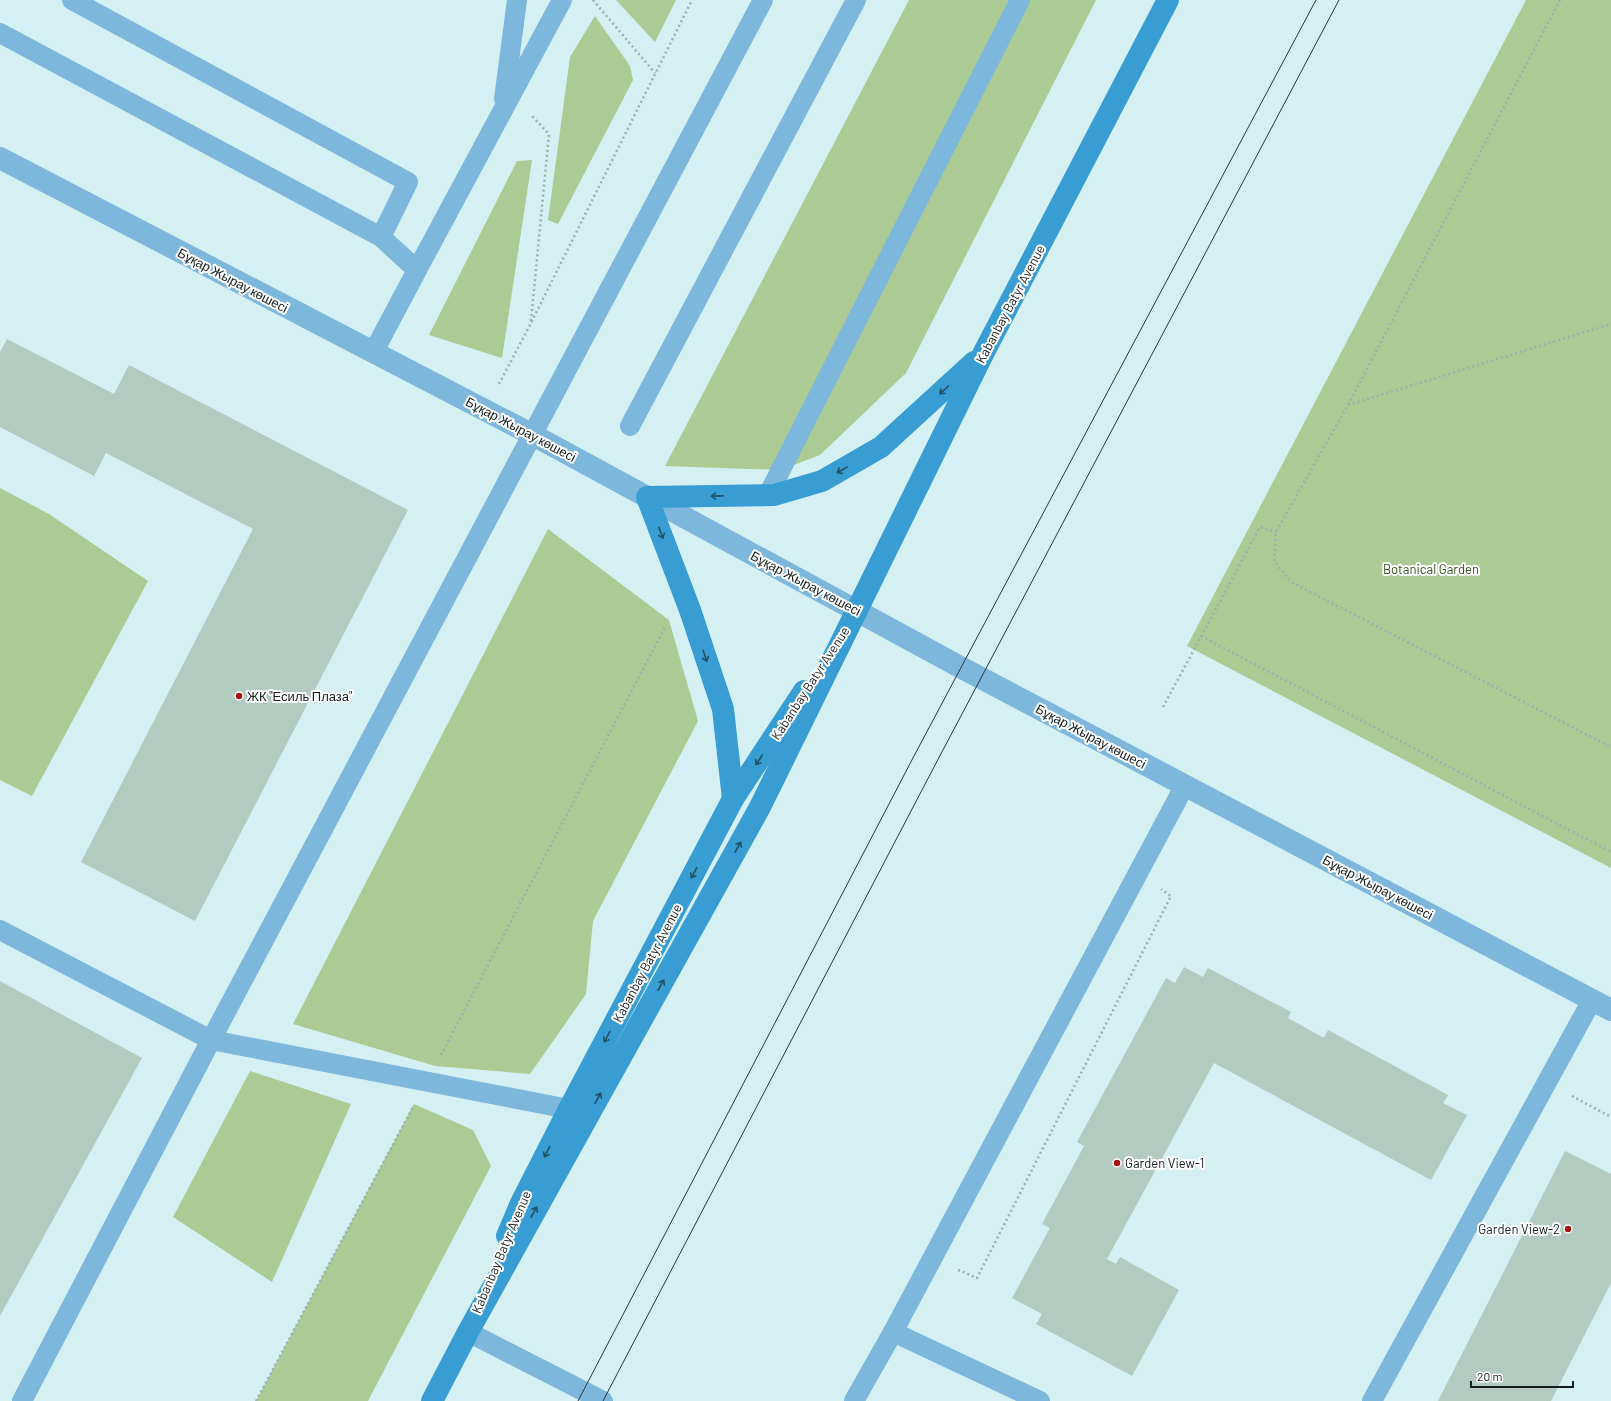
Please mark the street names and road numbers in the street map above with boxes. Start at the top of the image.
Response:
street label: Kabanbay Batyr Avenue [972,242,1048,366]
street label: Бұқар Жырау көшесі [175,244,291,316]
street label: Бұқар Жырау көшесі [463,393,579,465]
street label: Бұқар Жырау көшесі [748,547,864,619]
street label: Kabanbay Batyr Avenue [767,623,853,743]
street label: Бұқар Жырау көшесі [1033,700,1149,772]
street label: Бұқар Жырау көшесі [1320,851,1436,923]
street label: Kabanbay Batyr Avenue [609,901,685,1025]
street label: Kabanbay Batyr Avenue [468,1188,534,1316]

